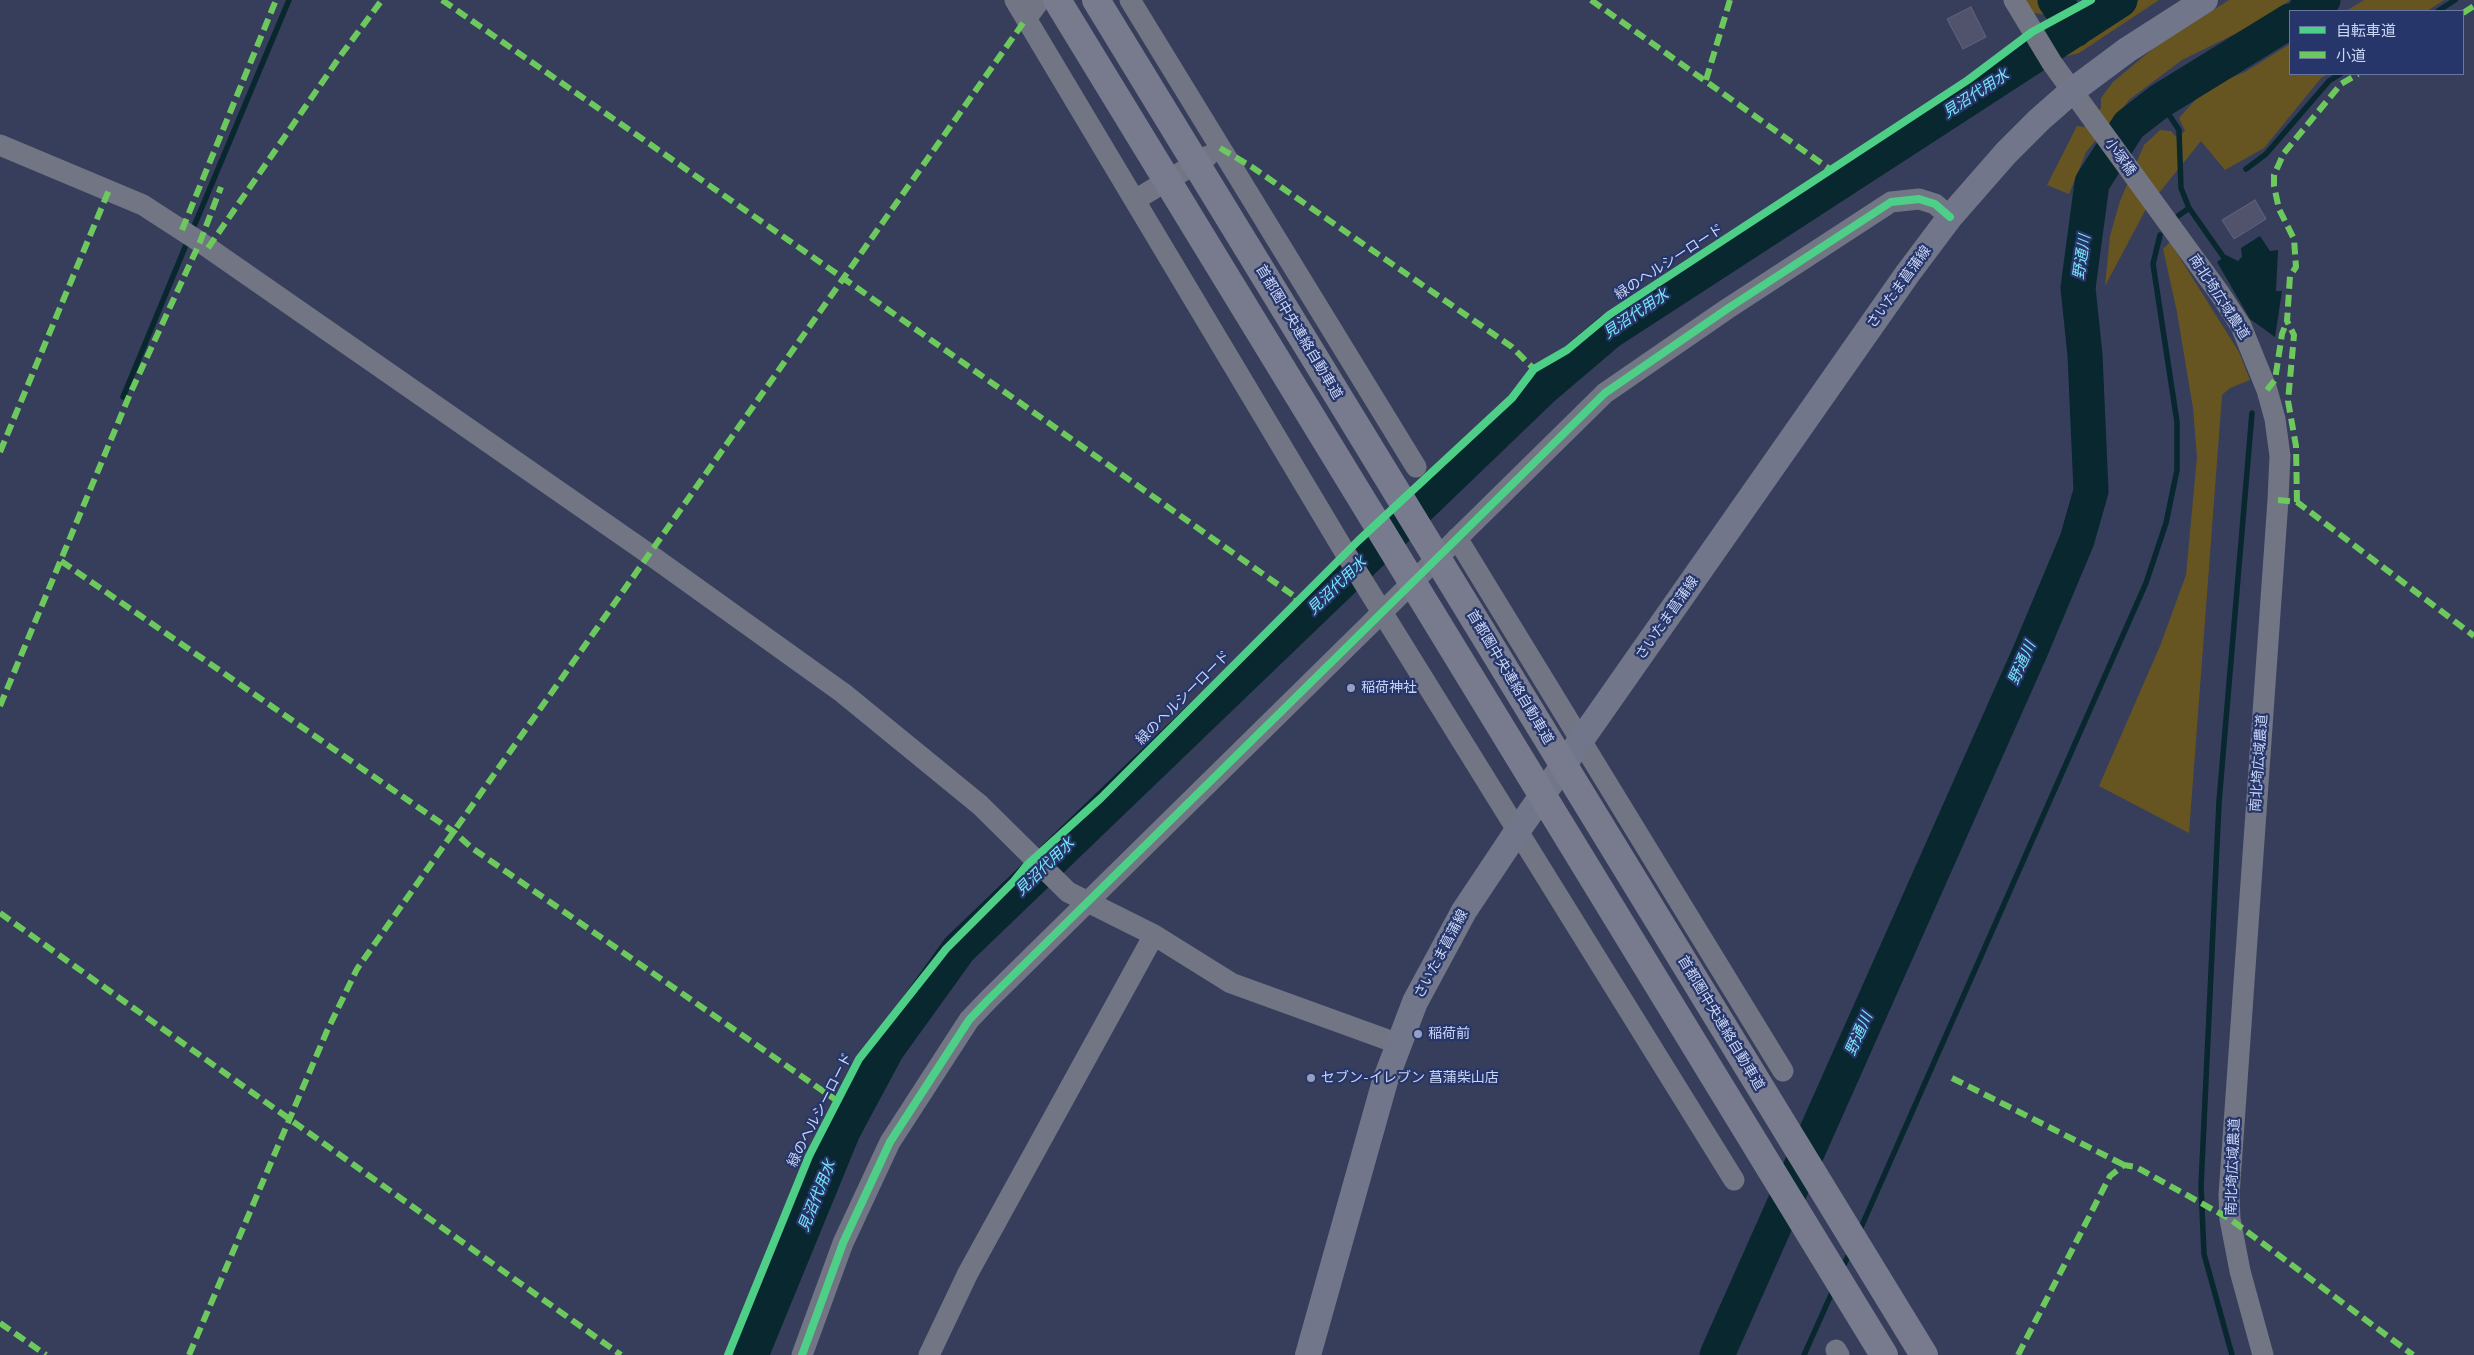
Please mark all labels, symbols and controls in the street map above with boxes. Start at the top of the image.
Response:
legend [2289,10,2464,75]
text: 自転車道 [2336,21,2396,40]
text: 小道 [2336,46,2366,65]
water label: 見沼代用水 [1940,66,2012,122]
street label: 小塚橋 [2101,135,2139,179]
street label: 緑のヘルシーロード [1612,221,1726,303]
water label: 野通川 [2070,233,2094,281]
street label: さいたま菖蒲線 [1863,242,1935,332]
street label: 南北埼広域農道 [2185,251,2253,343]
street label: 首都圏中央連絡自動車道 [1252,262,1346,402]
water label: 見沼代用水 [1600,286,1672,342]
water label: 見沼代用水 [1304,553,1370,619]
street label: さいたま菖蒲線 [1632,573,1702,663]
street label: 首都圏中央連絡自動車道 [1463,607,1557,747]
water label: 野通川 [2005,639,2039,687]
street label: 緑のヘルシーロード [1133,648,1233,748]
place label: 稲荷神社 [1361,680,1417,696]
marker: 稲荷神社 [1345,682,1357,694]
street label: 南北埼広域農道 [2247,714,2271,812]
water label: 見沼代用水 [1012,834,1078,900]
street label: さいたま菖蒲線 [1411,907,1471,1001]
street label: 首都圏中央連絡自動車道 [1674,953,1768,1093]
water label: 野通川 [1842,1010,1876,1058]
place label: 稲荷前 [1428,1026,1470,1042]
marker: 稲荷前 [1412,1028,1424,1040]
street label: 緑のヘルシーロード [784,1050,856,1170]
place label: セブン-イレブン 菖蒲柴山店 [1321,1070,1499,1086]
marker: セブン-イレブン 菖蒲柴山店 [1305,1072,1317,1084]
street label: 南北埼広域農道 [2223,1118,2243,1216]
water label: 見沼代用水 [795,1158,839,1234]

